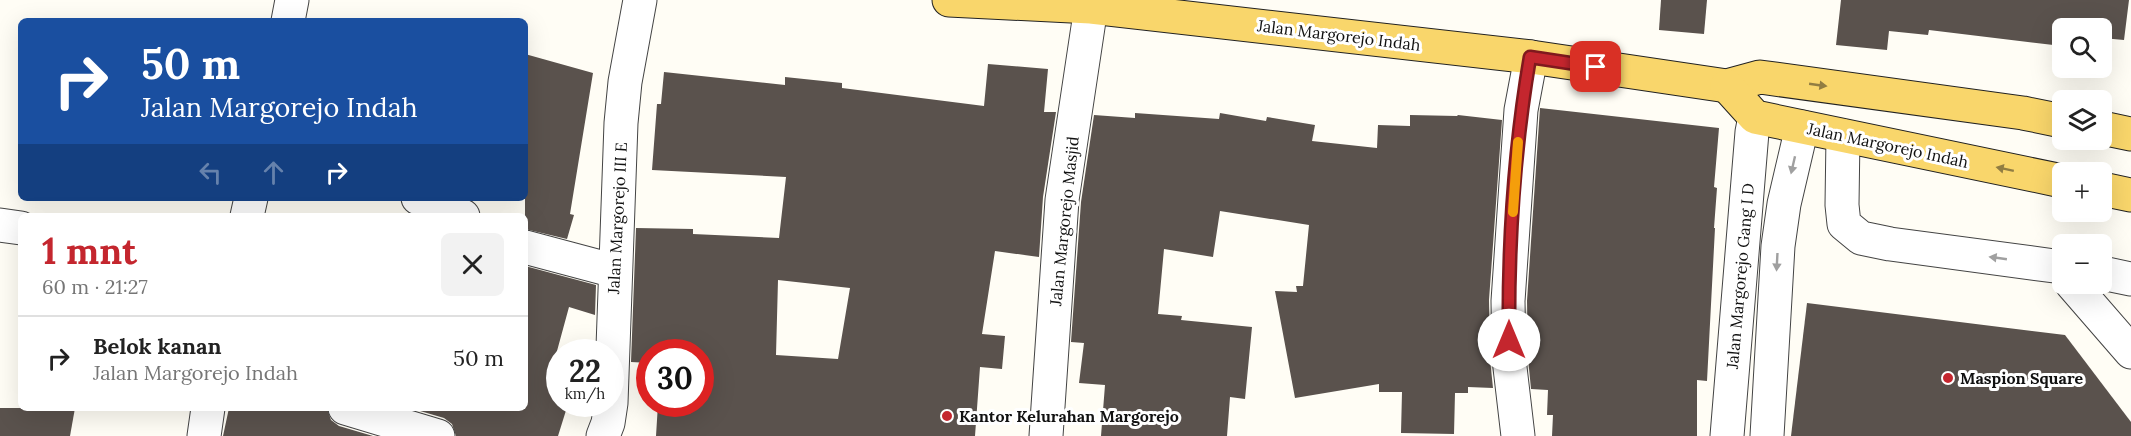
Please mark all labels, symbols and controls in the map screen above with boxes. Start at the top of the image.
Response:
street label: Jalan Margorejo Indah [1255,15,1422,55]
map controls [2052,18,2112,294]
button: search [2052,18,2112,78]
text: 50 m [141,37,240,91]
pin [1570,41,1621,92]
icon: right [42,42,120,120]
icon: arrive [1579,50,1612,83]
one-way arrow [1808,81,1827,90]
text: Jalan Margorejo Indah [141,90,418,124]
button: layers [2052,90,2112,150]
street label: Jalan Margorejo Indah [1805,118,1971,172]
street label: Jalan Margorejo Masjid [1045,135,1083,308]
street label: Jalan Margorejo III E [603,142,631,295]
icon: left [194,156,227,189]
icon: ahead [257,156,290,189]
icon: right [320,156,353,189]
one-way arrow [1788,156,1797,175]
button: + [2052,162,2112,222]
one-way arrow [1995,164,2014,173]
street label: Jalan Margorejo Gang I D [1722,182,1758,371]
text: 1 mnt [42,228,137,274]
button: close [441,233,504,296]
button: − [2052,234,2112,294]
one-way arrow [1773,252,1782,271]
one-way arrow [1988,253,2007,262]
text: 60 m · 21:27 [42,274,148,299]
position arrow [1477,308,1541,372]
text: Belok kanan [93,332,222,360]
speed limit sign: 30 [636,339,714,417]
icon: right [42,342,75,375]
text: 50 m [453,344,504,372]
text: 22 [569,352,601,390]
text: Jalan Margorejo Indah [93,360,298,385]
place label: Maspion Square [1960,368,2083,388]
marker: Maspion Square [1941,371,1955,385]
text: km/h [565,384,605,403]
place label: Kantor Kelurahan Margorejo [959,406,1179,426]
marker: Kantor Kelurahan Margorejo [940,409,954,423]

